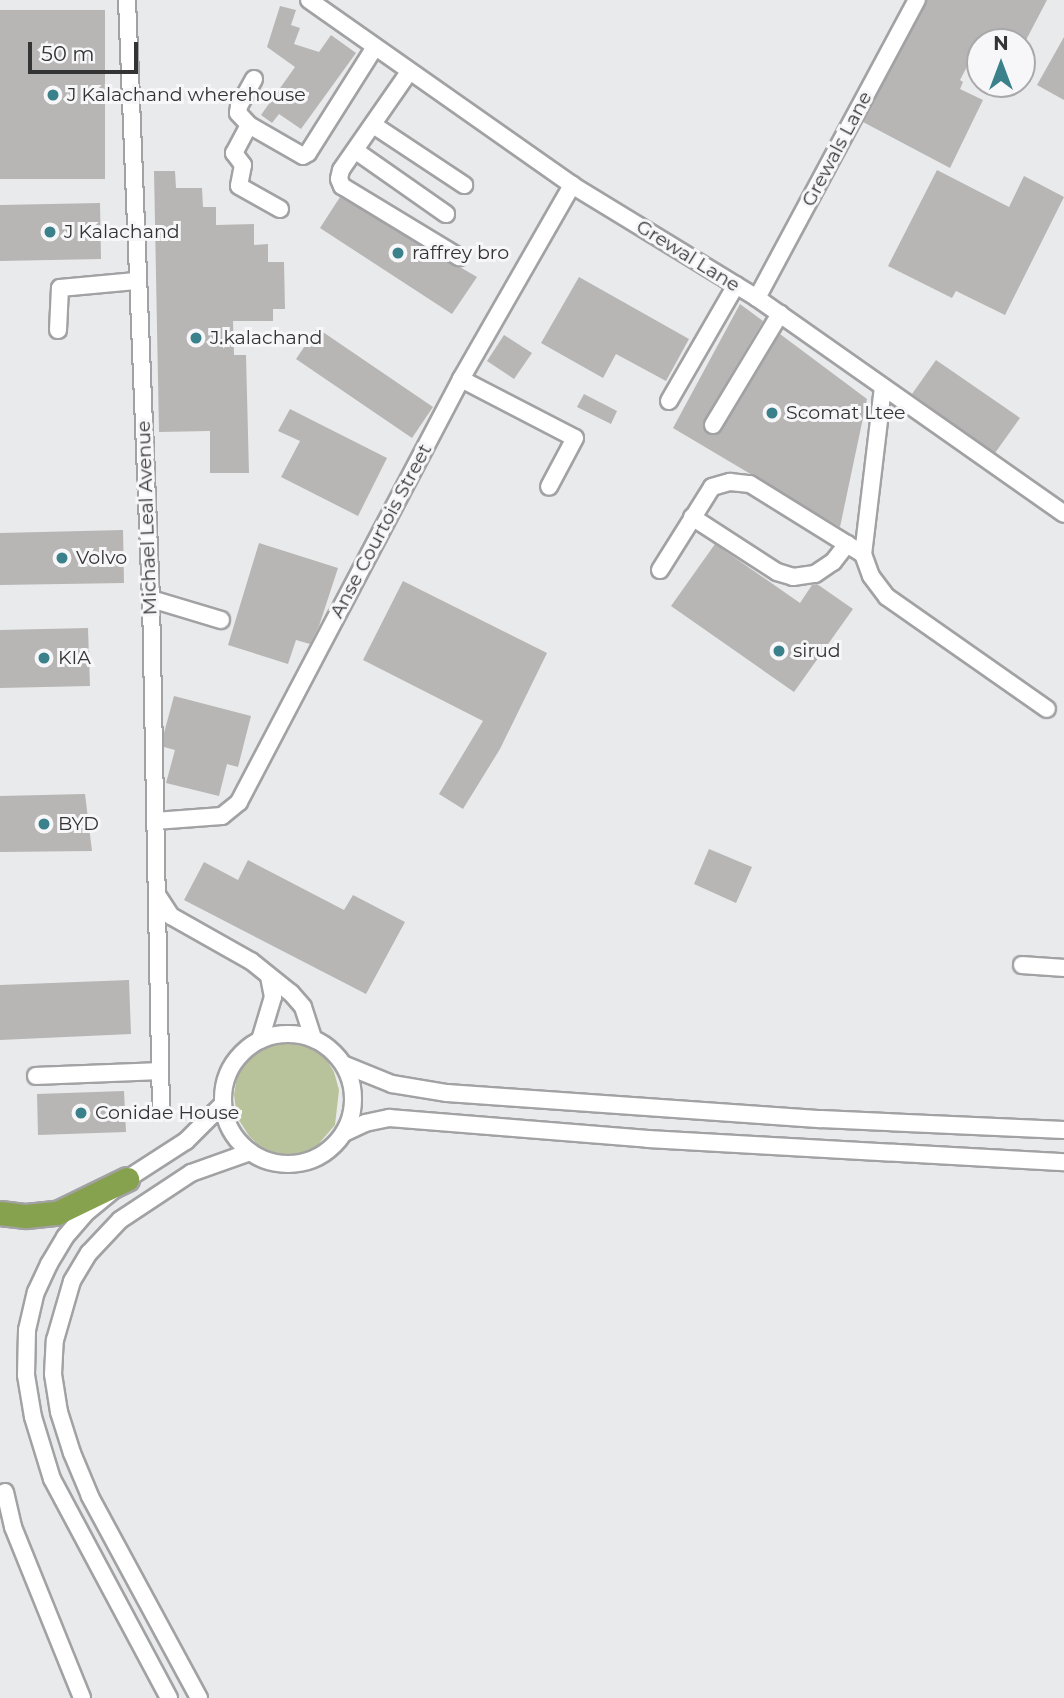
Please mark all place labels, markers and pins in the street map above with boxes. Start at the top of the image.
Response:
place label: J Kalachand wherehouse [67,84,306,106]
marker: J Kalachand wherehouse [45,87,61,103]
place label: J Kalachand [64,221,180,243]
marker: J Kalachand [42,224,58,240]
place label: raffrey bro [412,242,509,264]
marker: raffrey bro [390,245,406,261]
place label: J.kalachand [210,327,322,349]
marker: J.kalachand [188,330,204,346]
place label: Scomat Ltee [786,402,906,424]
marker: Scomat Ltee [764,405,780,421]
place label: Volvo [76,547,127,569]
marker: Volvo [54,550,70,566]
place label: sirud [793,640,841,662]
marker: sirud [771,643,787,659]
place label: KIA [58,647,91,669]
marker: KIA [36,650,52,666]
place label: BYD [58,813,99,835]
marker: BYD [36,816,52,832]
place label: Conidae House [95,1102,239,1124]
marker: Conidae House [73,1105,89,1121]

